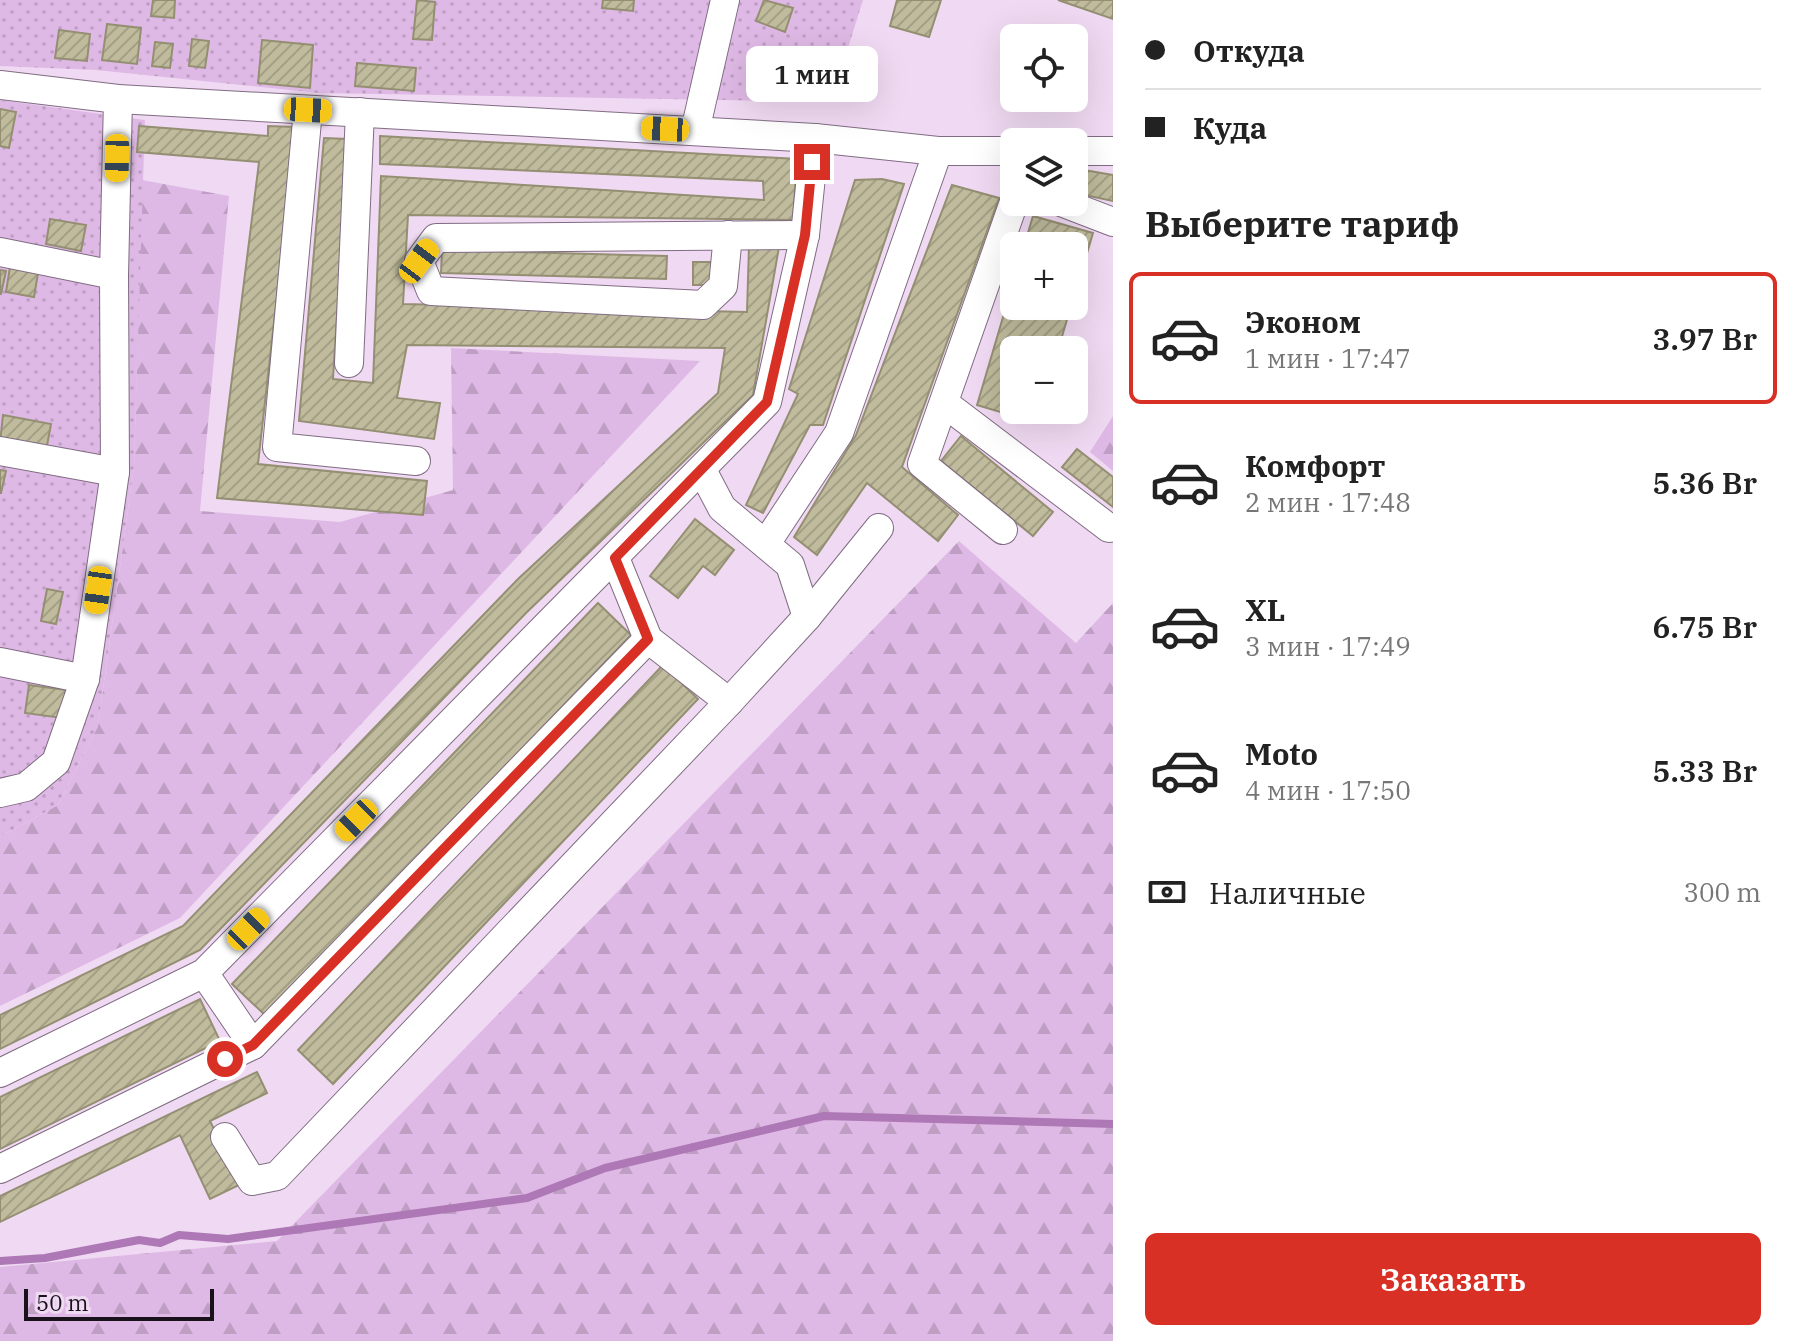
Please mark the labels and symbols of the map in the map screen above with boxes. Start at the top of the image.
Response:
callout: 1 мин [746,46,878,102]
car [283,97,333,123]
car [640,116,690,142]
car [105,134,129,182]
route end [794,144,830,180]
car [395,235,443,287]
car [83,565,113,615]
car [331,795,381,845]
car [223,904,273,954]
route start [207,1041,243,1077]
scale bar [24,1285,214,1321]

